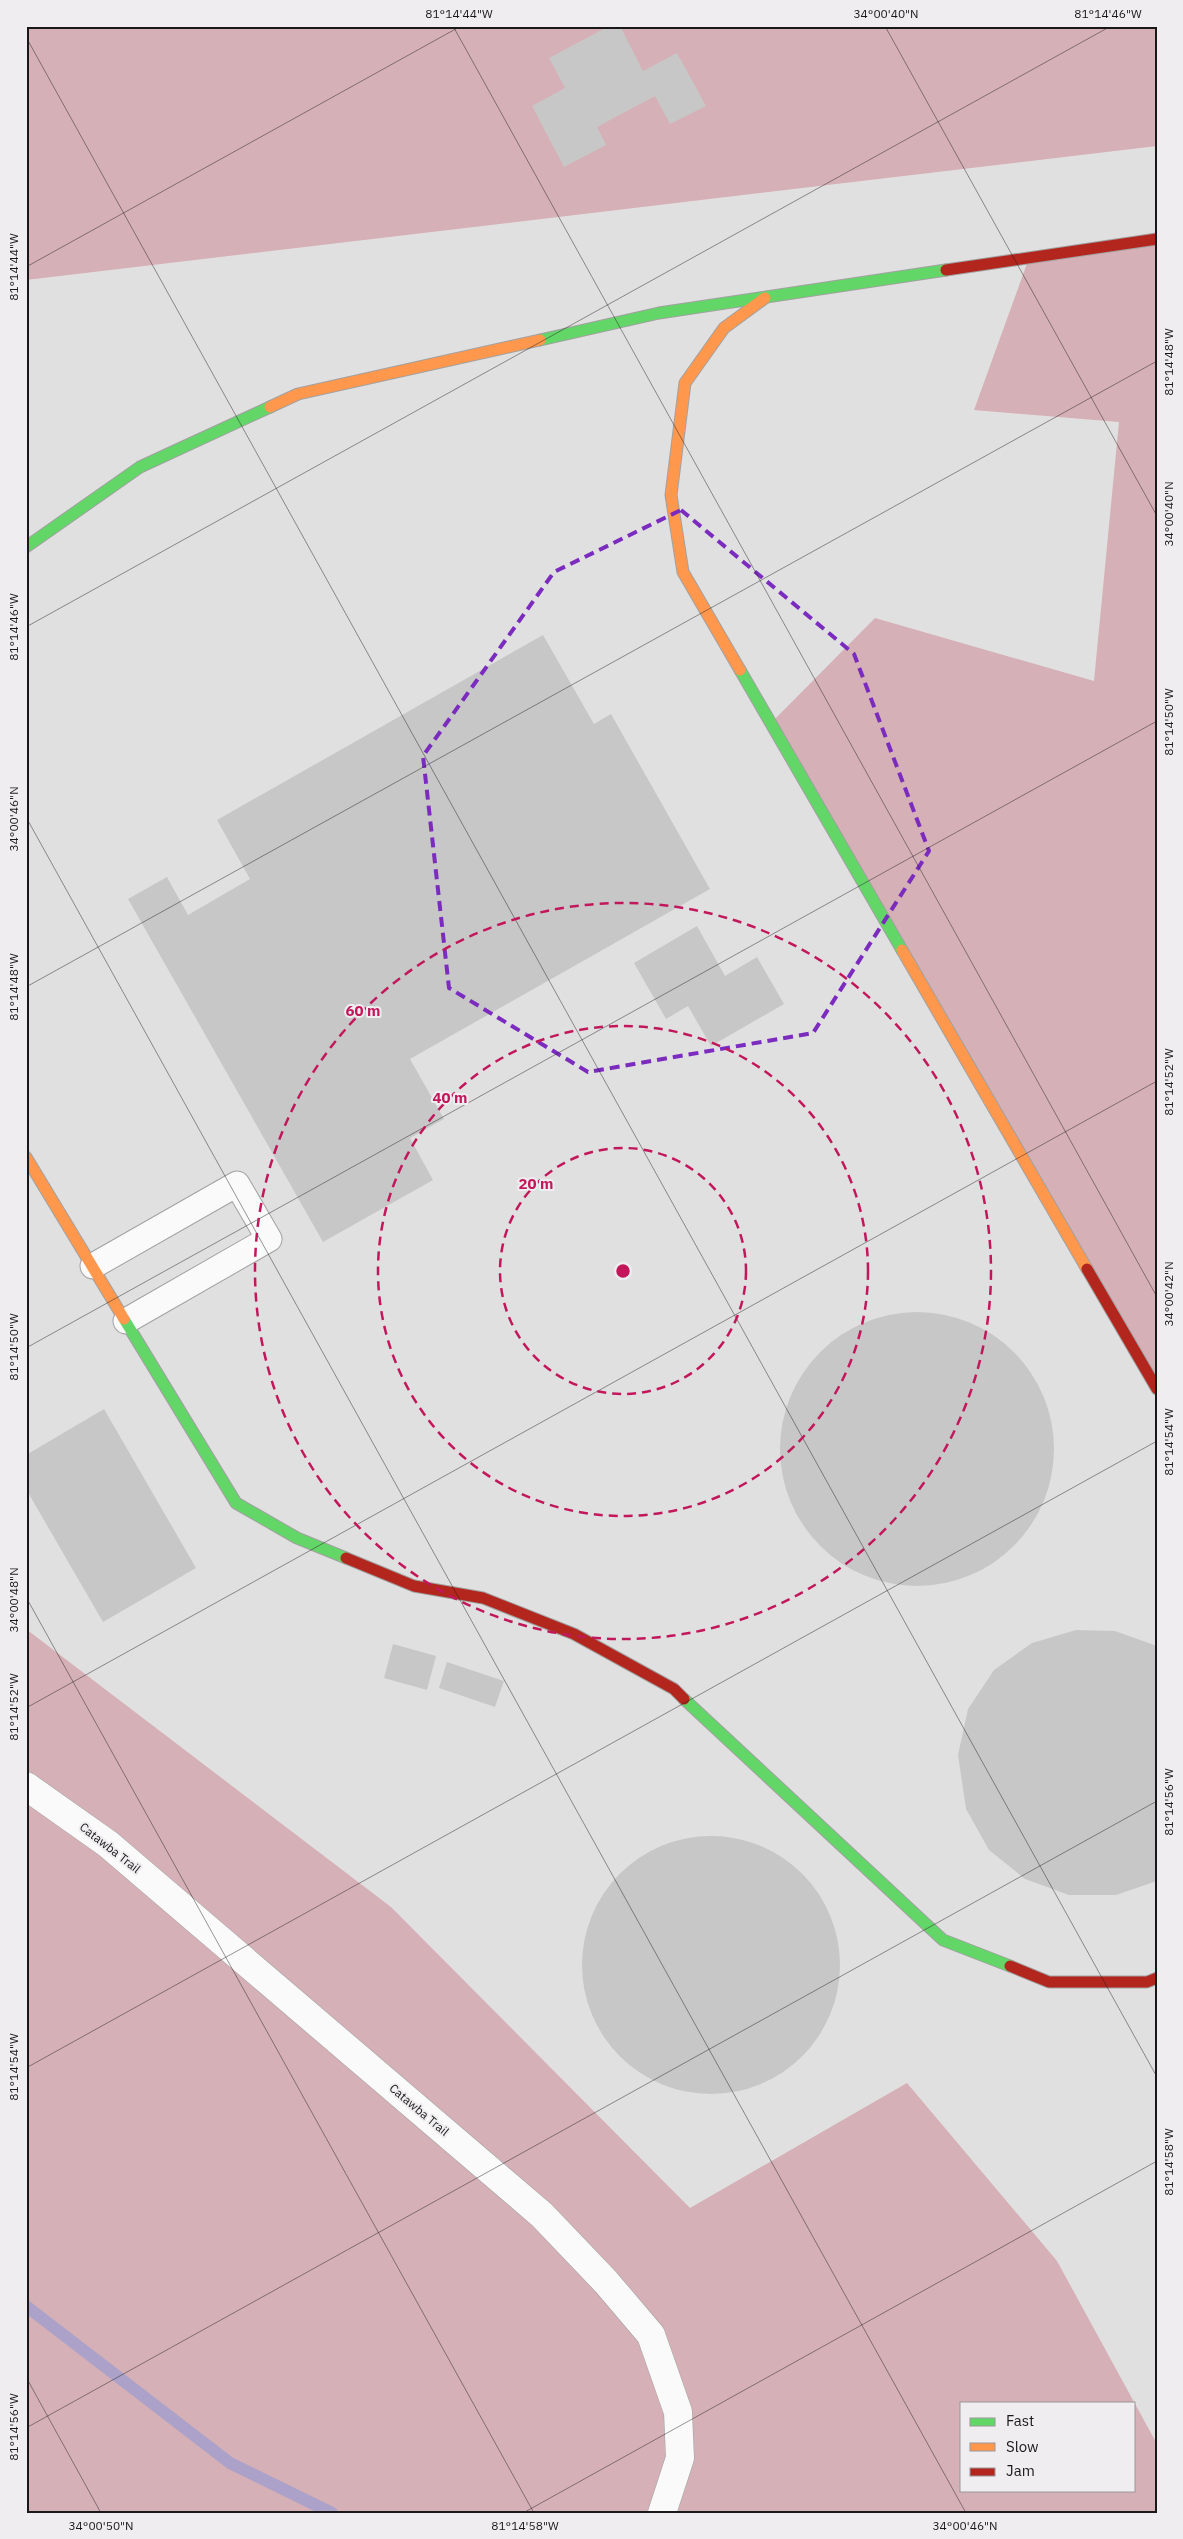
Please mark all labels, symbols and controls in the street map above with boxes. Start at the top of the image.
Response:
text: 81°14'44"W [425,6,493,21]
text: 34°00'40"N [853,6,919,21]
text: 81°14'46"W [1074,6,1142,21]
text: 81°14'44"W [6,233,21,301]
text: 81°14'48"W [1161,328,1176,396]
text: 34°00'40"N [1161,481,1176,547]
text: 81°14'46"W [6,593,21,661]
text: 81°14'50"W [1161,688,1176,756]
text: 34°00'46"N [6,786,21,852]
text: 81°14'48"W [6,953,21,1021]
text: 60 m [346,1001,380,1020]
text: 81°14'52"W [1161,1048,1176,1116]
text: 40 m [433,1088,467,1107]
text: 20 m [519,1174,553,1193]
text: 34°00'42"N [1161,1261,1176,1327]
centre of rings [614,1262,632,1280]
text: 81°14'50"W [6,1313,21,1381]
text: 81°14'54"W [1161,1408,1176,1476]
text: 34°00'48"N [6,1567,21,1633]
text: 81°14'52"W [6,1673,21,1741]
text: 81°14'56"W [1161,1768,1176,1836]
street label: Catawba Trail [77,1819,144,1876]
text: 81°14'54"W [6,2033,21,2101]
street label: Catawba Trail [386,2080,452,2139]
text: 81°14'58"W [1161,2128,1176,2196]
text: 81°14'56"W [6,2393,21,2461]
legend [960,2402,1136,2492]
text: Fast [1006,2411,1034,2430]
text: Slow [1006,2437,1039,2456]
text: Jam [1006,2461,1035,2480]
text: 34°00'50"N [68,2518,134,2533]
text: 81°14'58"W [491,2518,559,2533]
text: 34°00'46"N [932,2518,998,2533]

